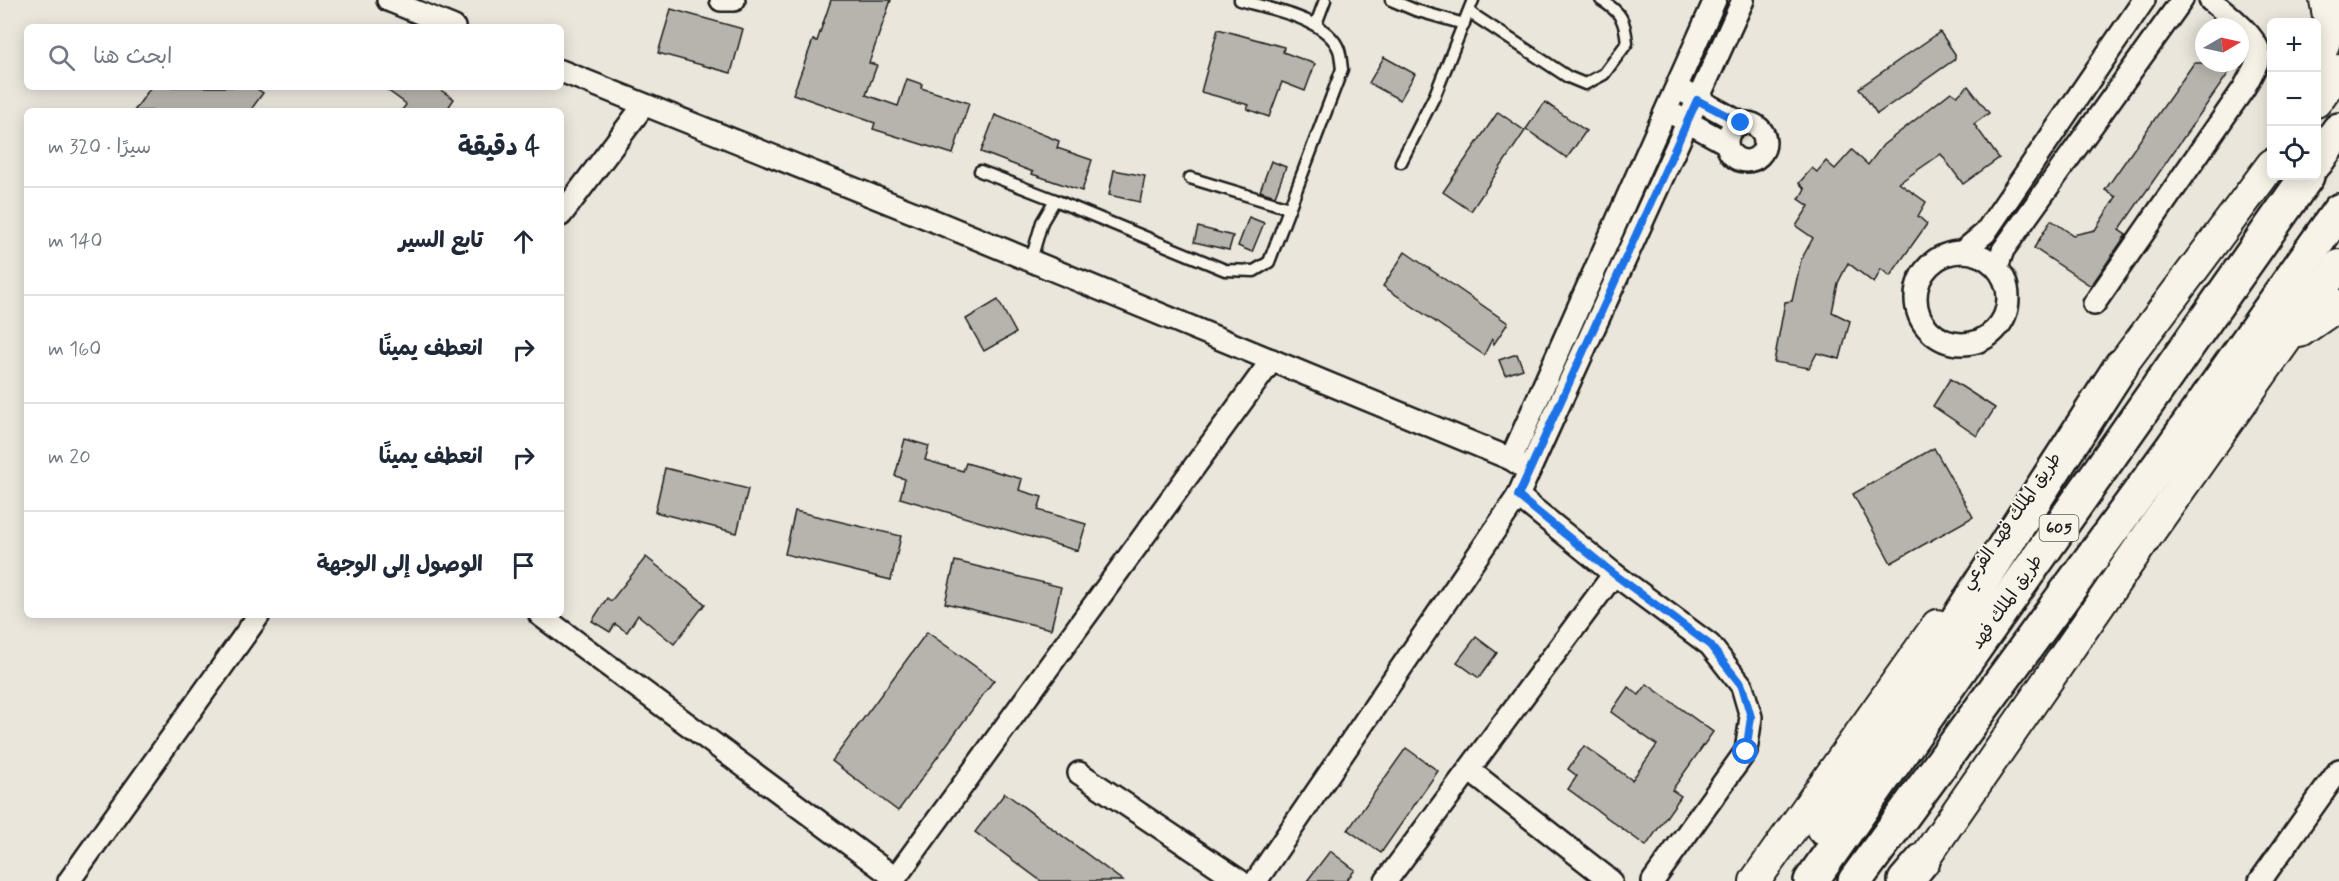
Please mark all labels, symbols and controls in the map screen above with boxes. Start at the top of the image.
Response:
north arrow [2195,18,2249,72]
map controls [2267,18,2321,180]
button: + [2267,18,2321,72]
search box [24,24,564,90]
icon: search [45,41,78,74]
text: ابحث هنا [93,43,173,71]
button: − [2267,72,2321,126]
route end [1727,109,1753,135]
button: locate [2267,126,2321,180]
text: 4 دقيقة [458,131,540,165]
text: سيرًا · 320 m [48,134,151,161]
icon: ahead [507,225,540,258]
text: تابع السير [399,227,483,255]
text: 140 m [48,228,102,255]
icon: right [507,333,540,366]
text: انعطف يمينًا [379,335,483,363]
text: 160 m [48,336,101,363]
icon: right [507,441,540,474]
text: انعطف يمينًا [379,443,483,471]
text: 20 m [48,444,91,471]
street label: طريق الملك فهد الفرعي [1955,448,2070,596]
road number: 605 [2040,515,2078,541]
icon: arrive [507,549,540,582]
street label: طريق الملك فهد [1965,550,2049,654]
text: الوصول إلى الوجهة [316,551,483,579]
route start [1732,738,1758,764]

